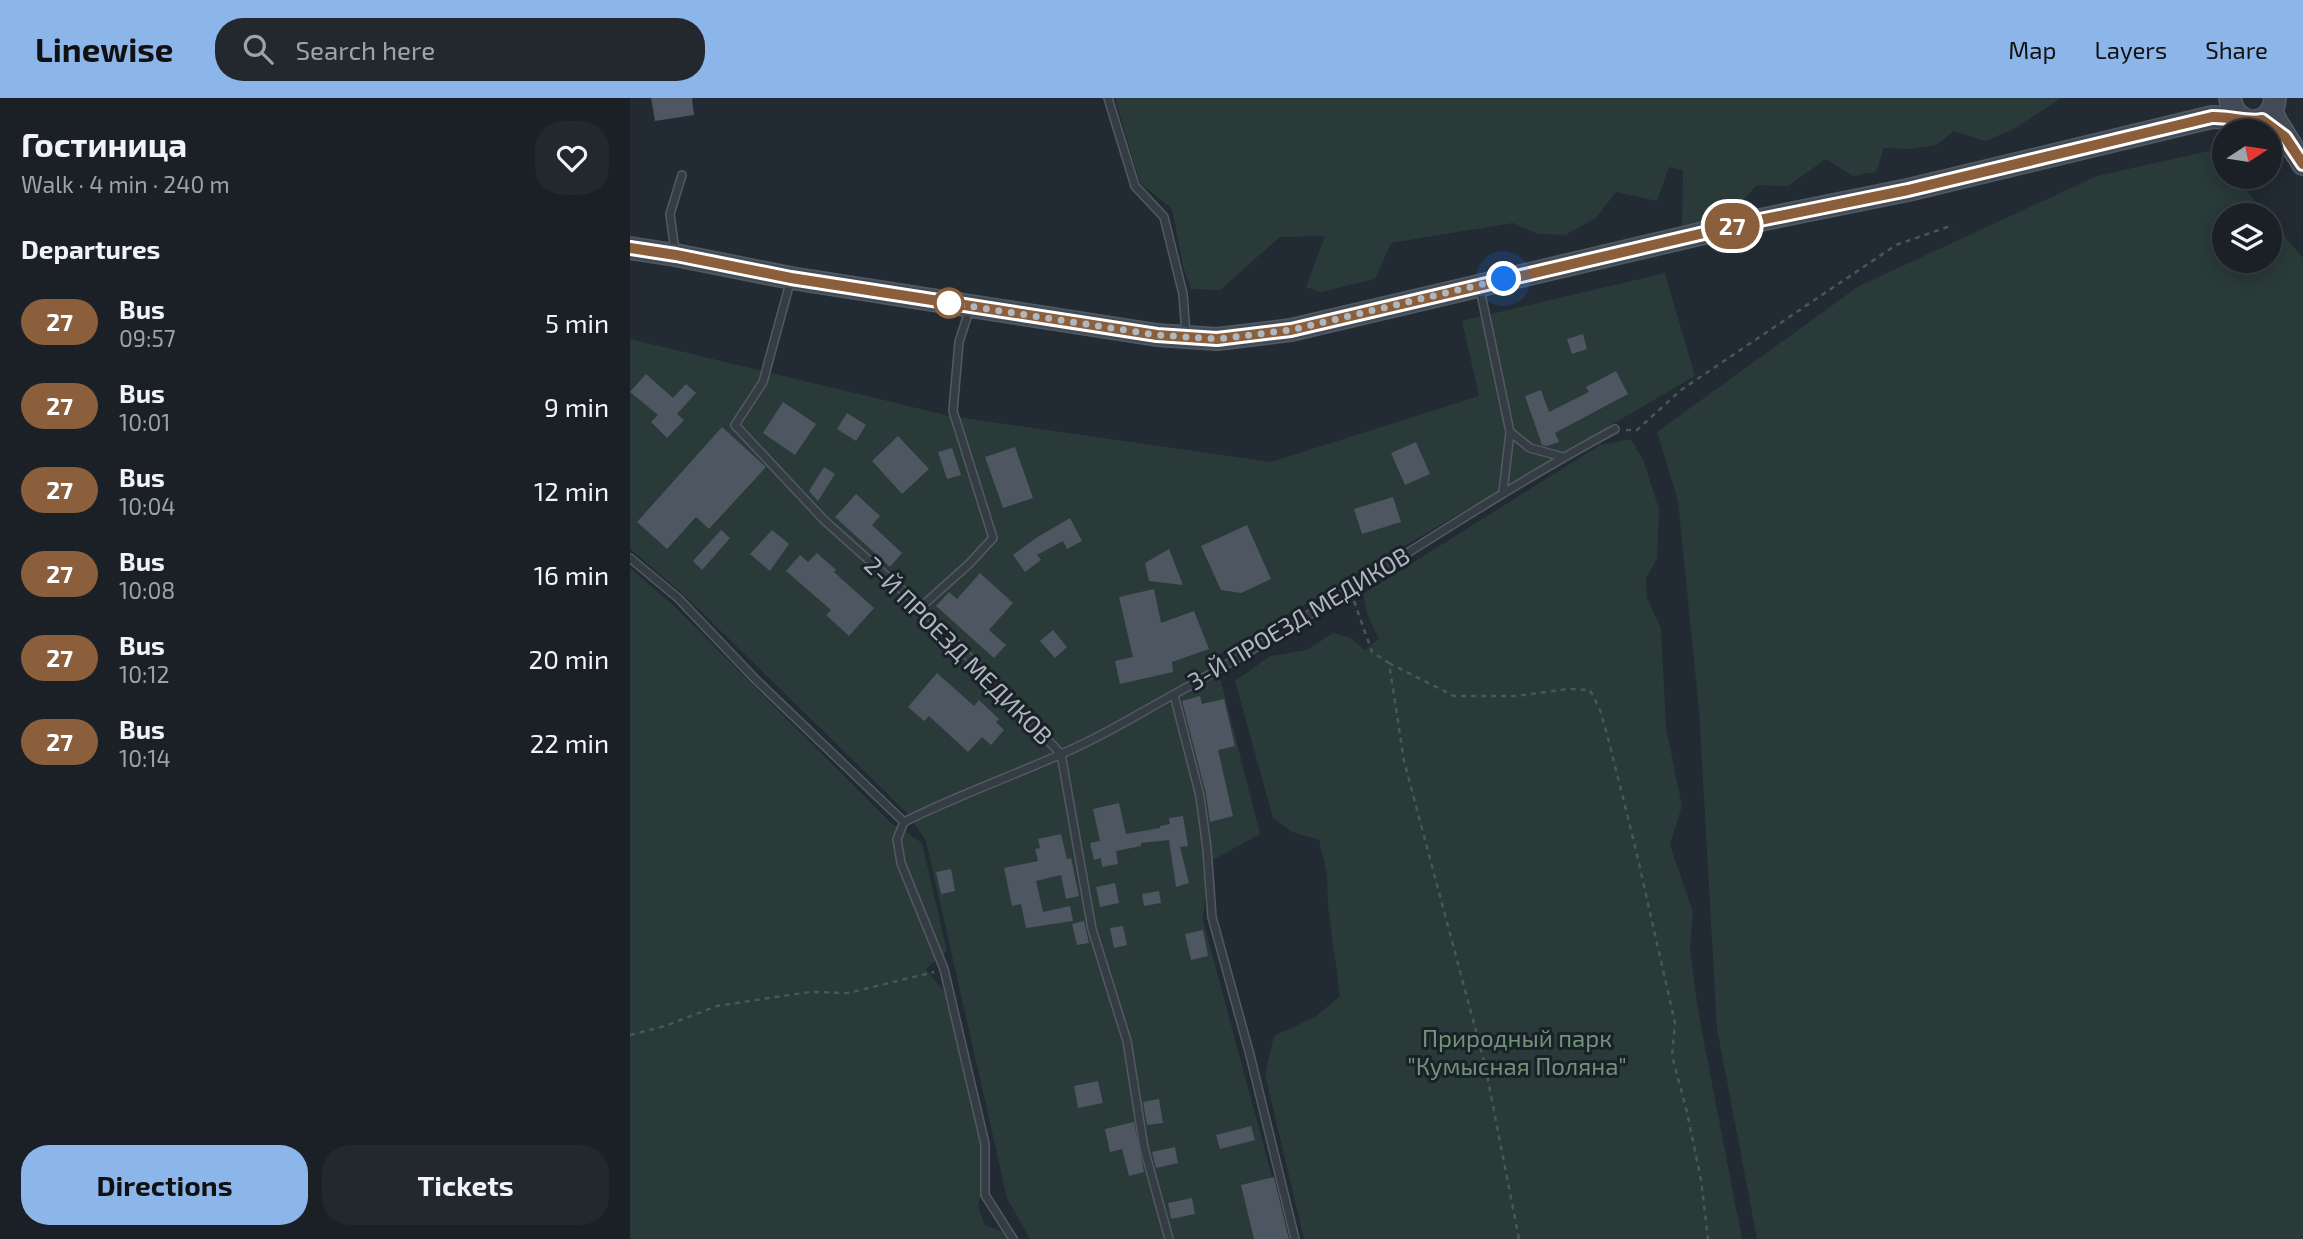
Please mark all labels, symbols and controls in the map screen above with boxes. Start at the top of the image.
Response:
search box [215,18,705,81]
text: Linewise [35,29,173,69]
icon: search [239,30,277,68]
text: Search here [295,34,435,65]
text: Map [2008,35,2056,64]
text: Layers [2094,35,2167,64]
text: Share [2205,35,2268,64]
north arrow [2212,119,2282,189]
map controls [2212,119,2282,273]
button: heart [535,121,609,195]
text: Гостиница [21,124,187,164]
text: Walk · 4 min · 240 m [21,170,230,198]
line badge: 27 [1700,203,1764,249]
button: layers [2212,203,2282,273]
text: 27 [1719,211,1745,240]
text: Departures [21,233,160,264]
your location [1486,261,1521,296]
unlabelled marker [934,288,964,318]
text: Bus [119,293,165,324]
text: 27 [46,307,73,336]
text: 5 min [545,307,609,338]
text: 09:57 [119,324,176,352]
text: Bus [119,377,165,408]
text: 27 [46,391,73,420]
text: 9 min [544,391,609,422]
text: 10:01 [119,408,170,436]
text: Bus [119,461,165,492]
text: 27 [46,475,73,504]
text: 12 min [534,475,609,506]
text: 10:04 [119,492,175,520]
street label: 3-Й ПРОЕЗД МЕДИКОВ [1182,540,1414,695]
text: Bus [119,545,165,576]
street label: 2-Й ПРОЕЗД МЕДИКОВ [859,550,1059,750]
text: 27 [46,559,73,588]
text: 16 min [534,559,609,590]
text: 10:08 [119,576,175,604]
text: Bus [119,629,165,660]
text: 27 [46,643,73,672]
text: 20 min [529,643,609,674]
text: 10:12 [119,660,170,688]
text: Bus [119,713,165,744]
text: 27 [46,727,73,756]
text: 22 min [530,727,609,758]
text: 10:14 [119,744,171,772]
park label: Природный парк "Кумысная Поляна" [1407,1023,1627,1081]
button: Directions [21,1145,308,1225]
button: Tickets [322,1145,609,1225]

